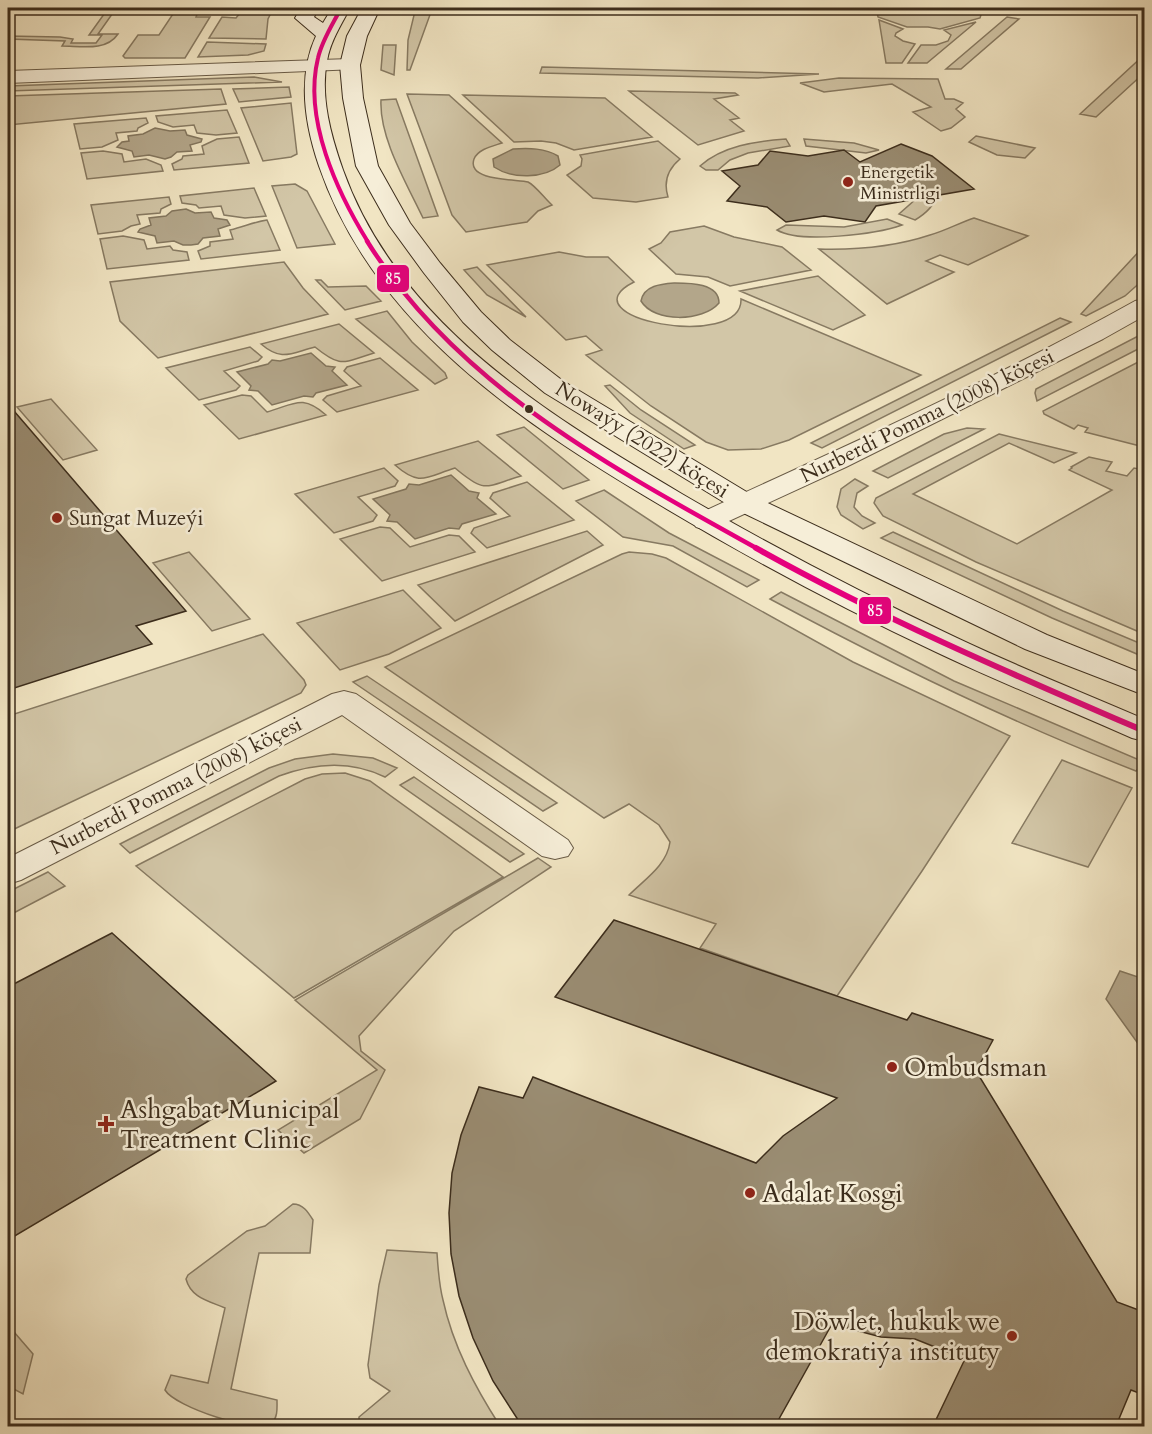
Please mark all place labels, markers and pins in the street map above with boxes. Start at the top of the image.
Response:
place label: Energetik Ministrligi [860,160,940,206]
marker: Energetik Ministrligi [841,175,855,189]
unlabelled marker [523,403,535,415]
place label: Sungat Muzeýi [69,504,204,533]
marker: Sungat Muzeýi [50,511,64,525]
place label: Ombudsman [904,1050,1047,1085]
marker: Ombudsman [885,1060,899,1074]
place label: Ashgabat Municipal Treatment Clinic [120,1092,340,1157]
marker: Ashgabat Municipal Treatment Clinic [97,1115,115,1133]
place label: Adalat Kosgi [762,1176,903,1211]
marker: Adalat Kosgi [743,1186,757,1200]
place label: Döwlet, hukuk we demokratiýa instituty [765,1304,1000,1369]
marker: Döwlet, hukuk we demokratiýa instituty [1005,1329,1019,1343]

